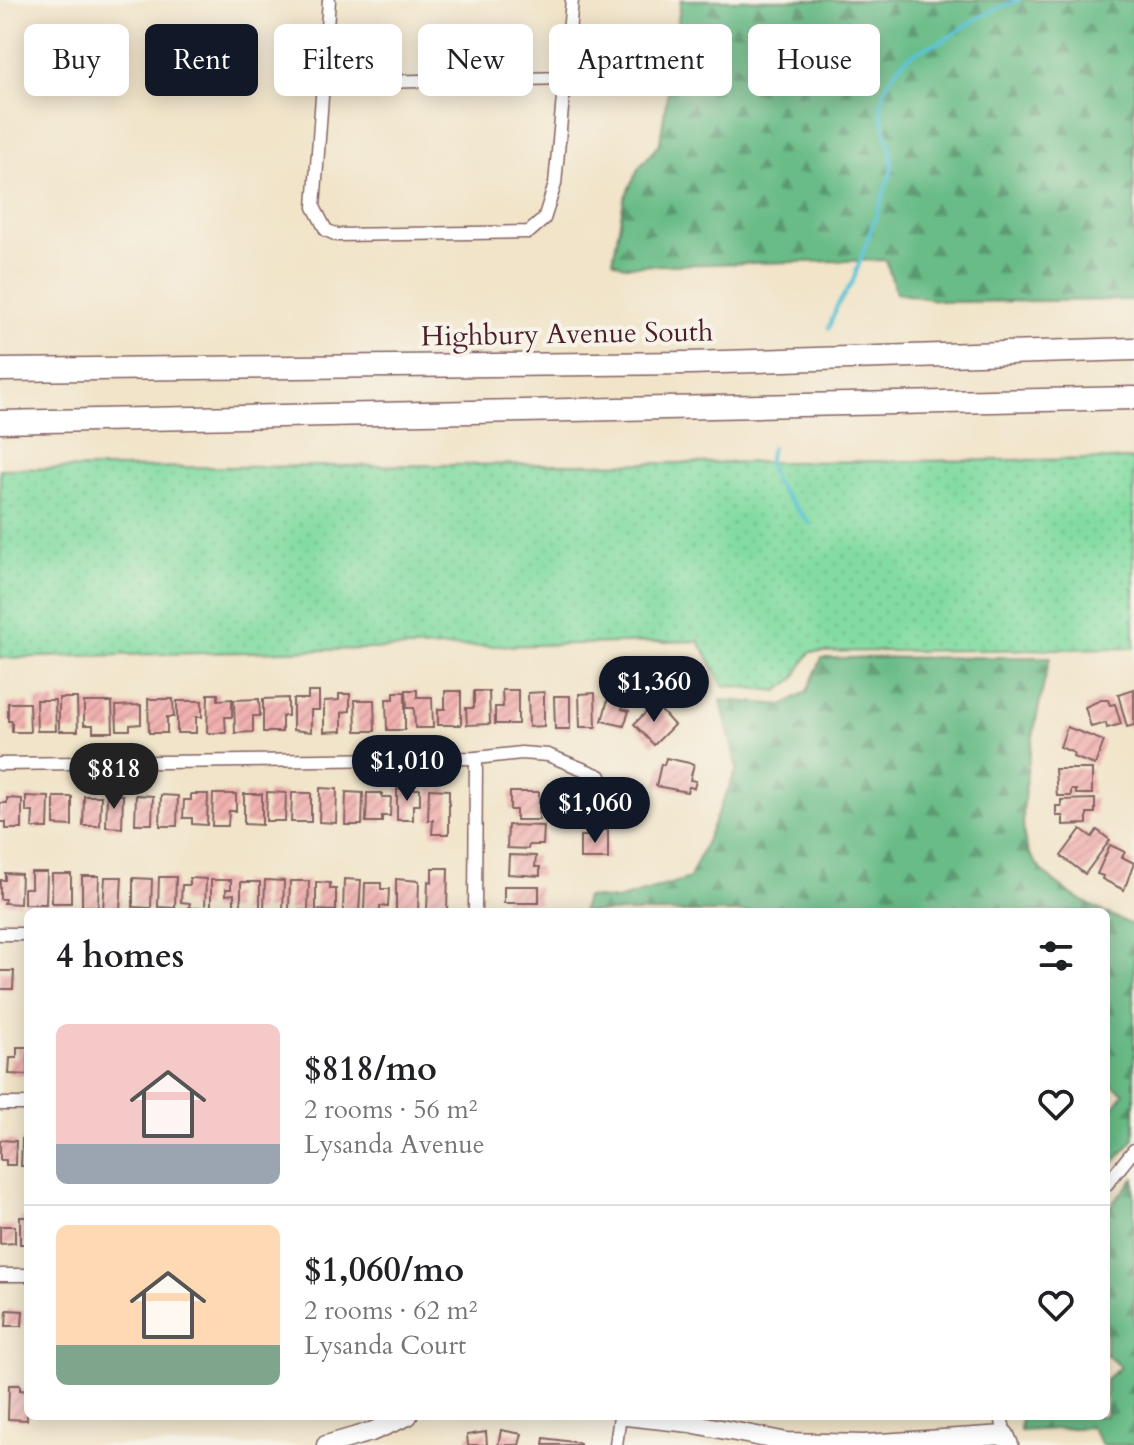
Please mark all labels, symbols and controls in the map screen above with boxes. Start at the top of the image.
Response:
chip: Buy [24,24,129,96]
chip: Rent [145,24,258,96]
chip: Filters [274,24,402,96]
chip: New [418,24,533,96]
chip: Apartment [549,24,732,96]
chip: House [748,24,880,96]
street label: Highbury Avenue South [421,312,713,356]
pin: $1,360 [589,656,719,724]
text: $1,360 [617,664,691,699]
pin: $1,010 [342,735,472,803]
pin: $818 [67,743,161,811]
text: $1,010 [370,743,444,778]
text: $818 [87,751,141,786]
pin: $1,060 [530,777,660,845]
text: $1,060 [558,785,632,820]
text: 4 homes [56,933,184,979]
icon: filters [1034,934,1078,978]
text: $818/mo [304,1046,437,1092]
icon: home [120,1056,216,1152]
icon: heart [1034,1082,1078,1126]
text: 2 rooms · 56 m² [304,1092,477,1127]
text: Lysanda Avenue [304,1127,485,1162]
text: $1,060/mo [304,1247,464,1293]
icon: home [120,1257,216,1353]
icon: heart [1034,1283,1078,1327]
text: 2 rooms · 62 m² [304,1293,477,1328]
text: Lysanda Court [304,1328,466,1363]

